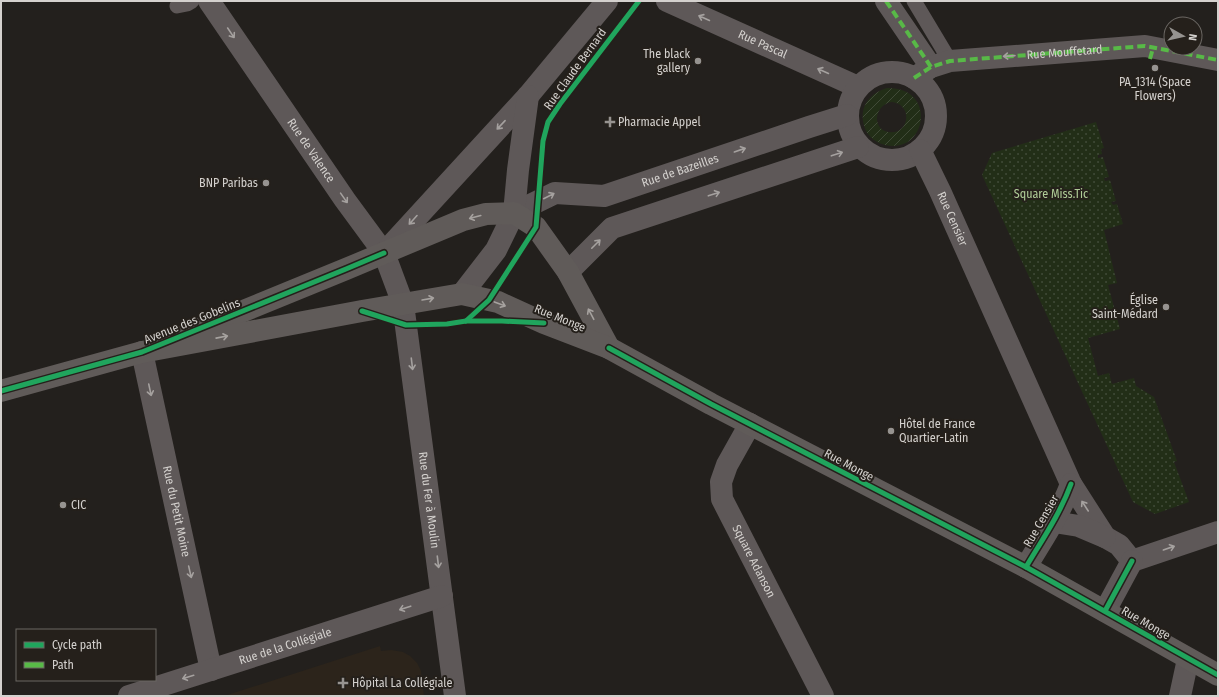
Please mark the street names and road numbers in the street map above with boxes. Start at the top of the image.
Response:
street label: Rue Claude Bernard [541,26,609,112]
street label: Rue Pascal [736,27,789,61]
street label: Rue Mouffetard [1026,42,1103,62]
street label: Rue de Valence [284,116,338,185]
street label: Rue de Bazeilles [640,151,720,190]
street label: Rue Censier [934,189,971,249]
street label: Avenue des Gobelins [142,295,242,347]
street label: Rue Monge [532,301,588,335]
street label: Rue Monge [822,446,876,484]
street label: Rue du Fer à Moulin [416,451,442,549]
street label: Rue du Petit Moine [160,464,193,558]
street label: Rue Censier [1020,492,1062,550]
street label: Square Adanson [729,522,778,600]
street label: Rue Monge [1119,603,1173,643]
street label: Rue de la Collégiale [237,625,333,667]

